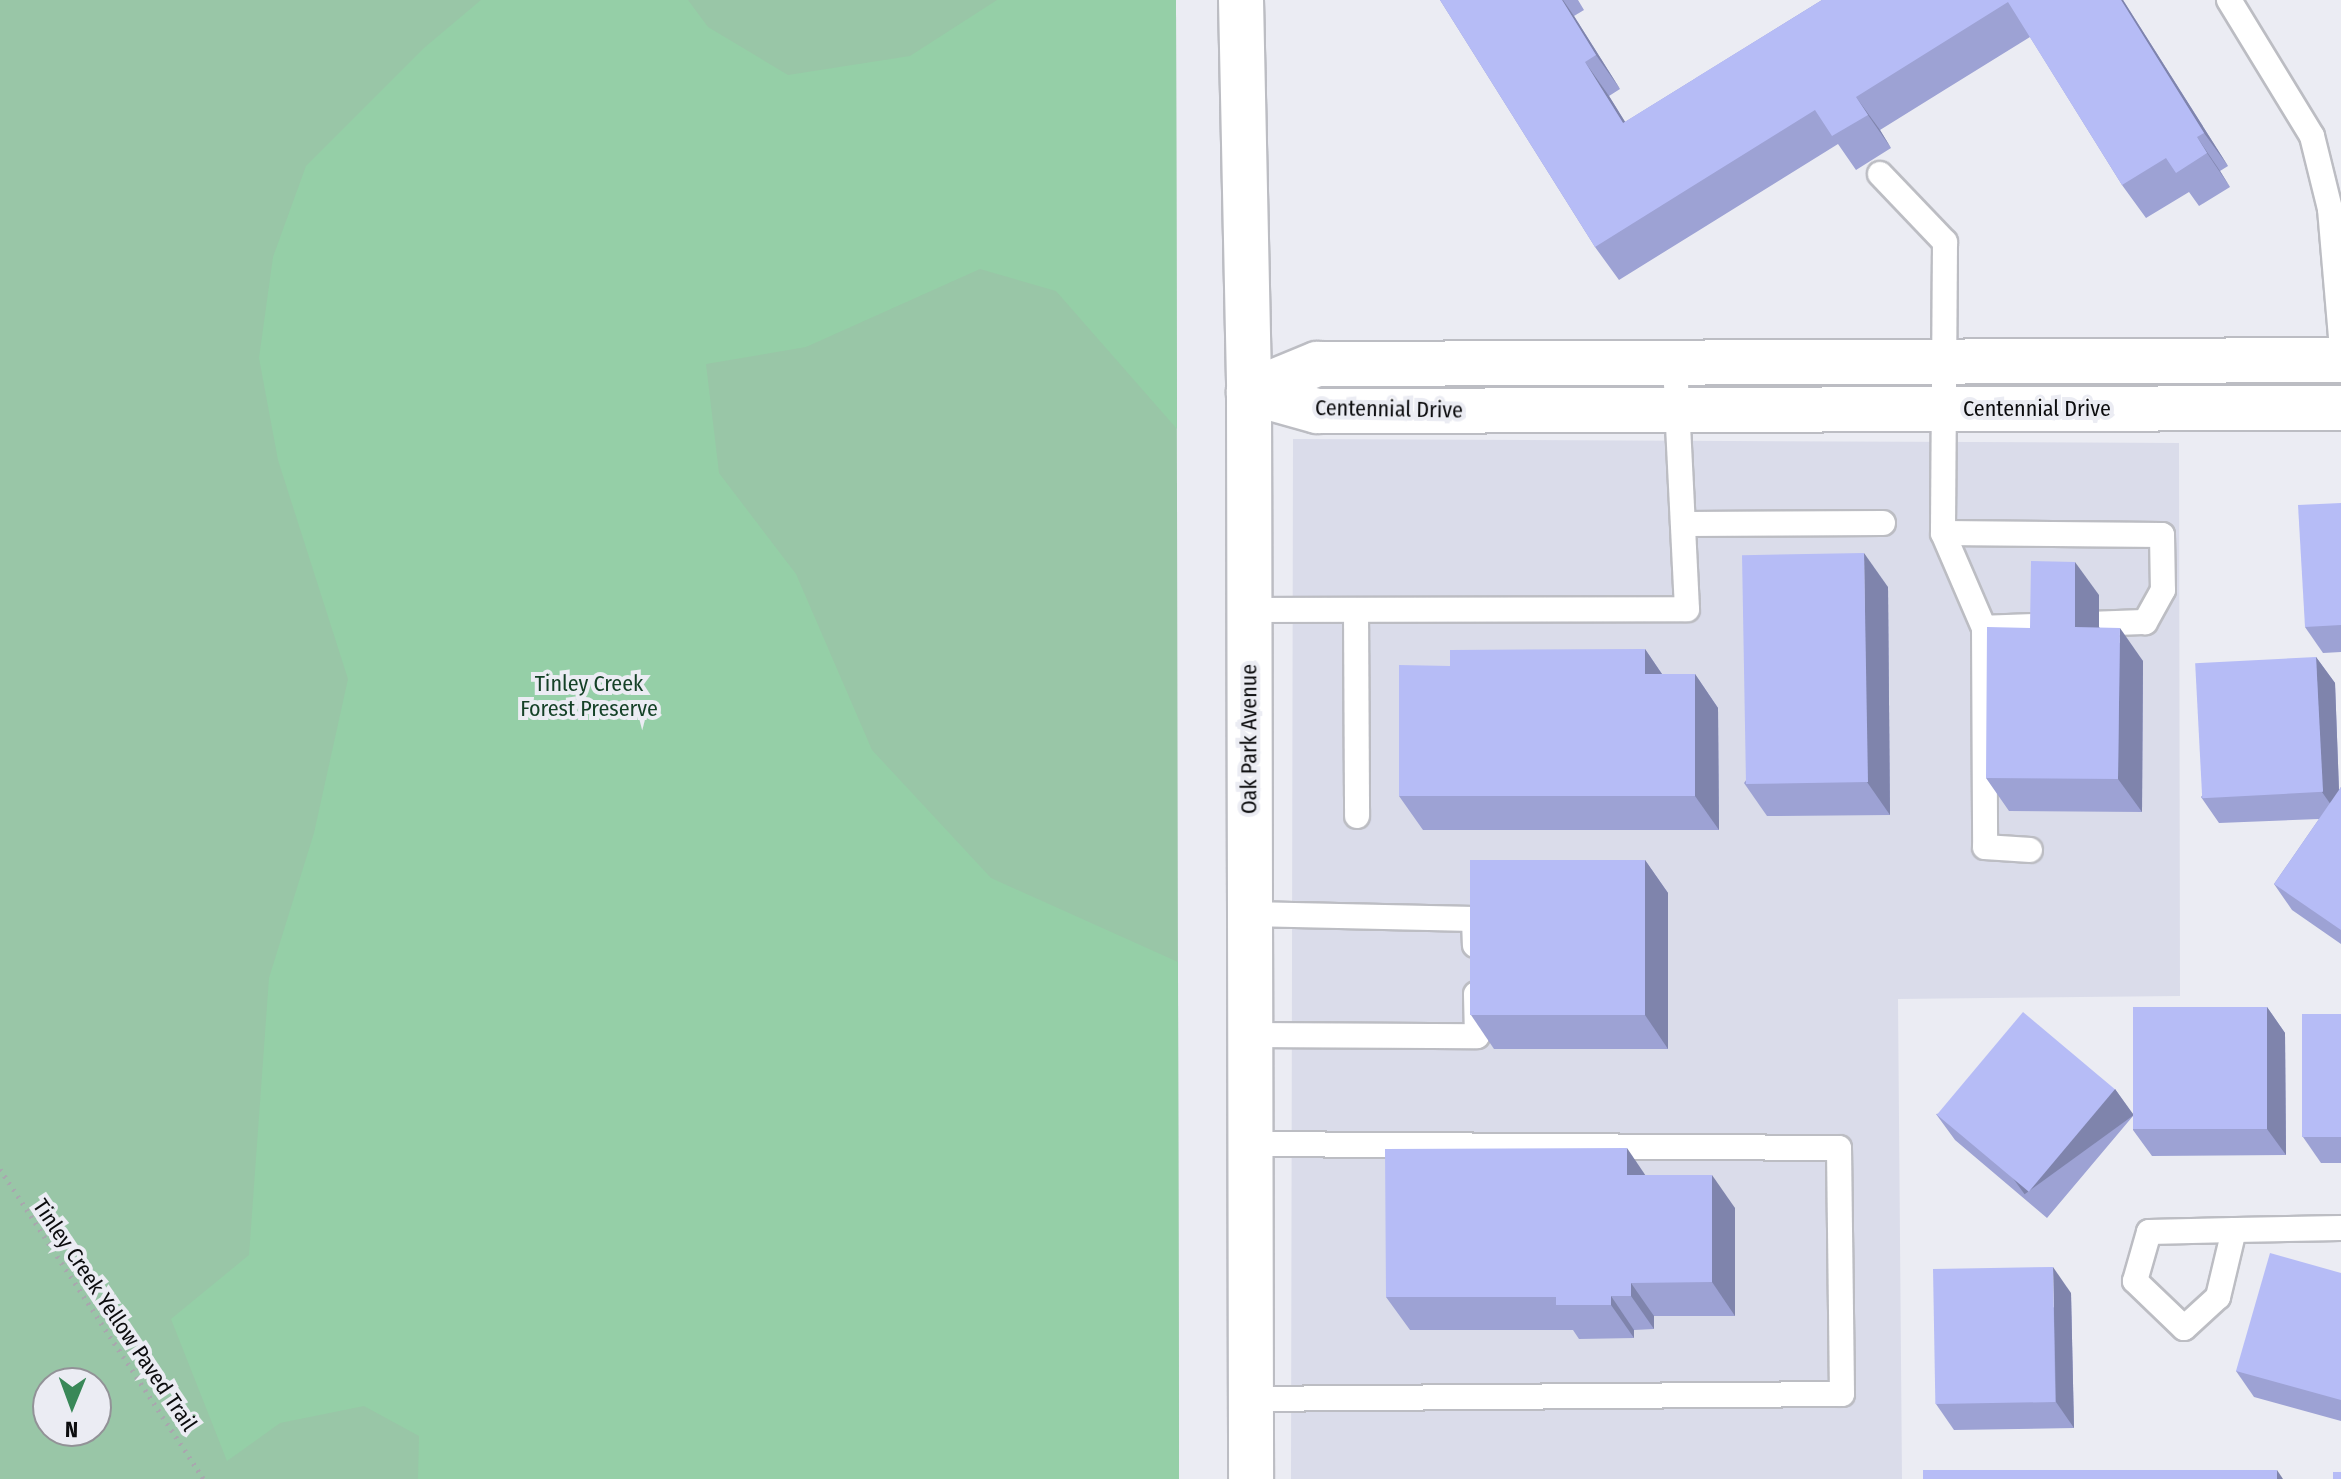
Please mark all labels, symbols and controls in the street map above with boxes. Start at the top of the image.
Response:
street label: Centennial Drive [1315,395,1463,423]
street label: Centennial Drive [1963,396,2111,422]
street label: Oak Park Avenue [1236,664,1262,814]
park label: Tinley Creek Forest Preserve [520,670,658,722]
street label: Tinley Creek Yellow Paved Trail [27,1194,203,1436]
north arrow [32,1367,112,1447]
text: N [65,1416,78,1443]

